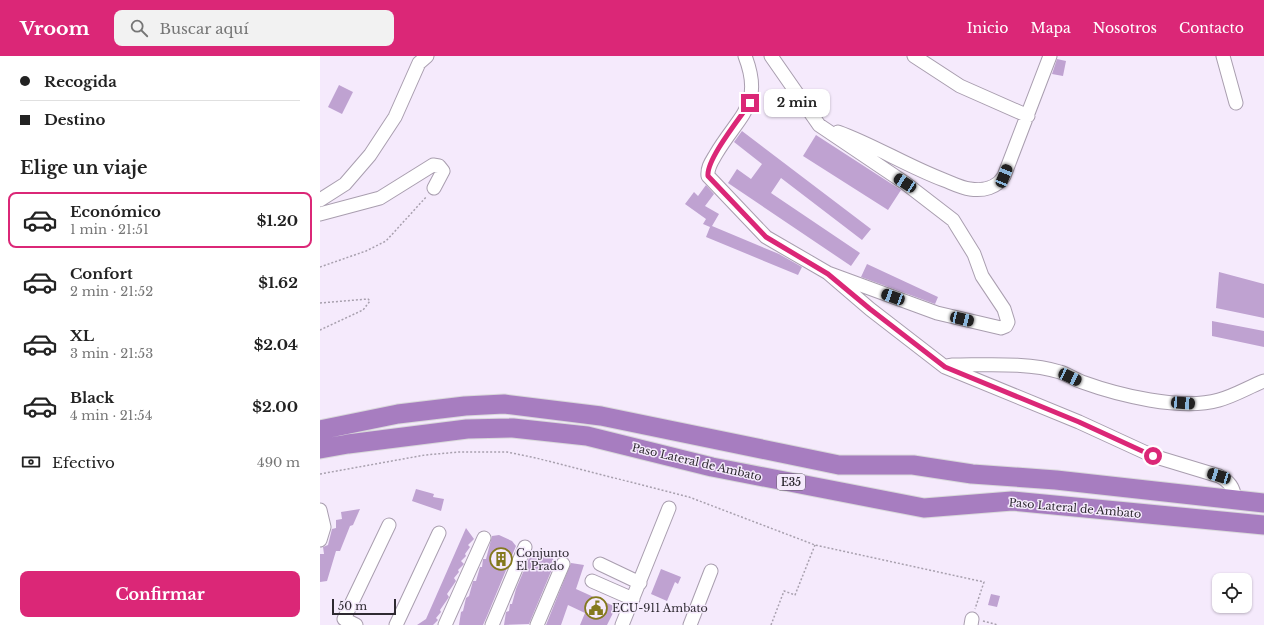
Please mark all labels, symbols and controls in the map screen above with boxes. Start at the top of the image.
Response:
search box [114,10,394,46]
text: Vroom [20,17,90,40]
icon: search [128,17,150,39]
text: Buscar aquí [160,19,249,38]
text: Inicio [967,19,1008,37]
text: Mapa [1030,19,1071,37]
text: Nosotros [1093,19,1157,37]
text: Contacto [1179,19,1244,37]
text: Recogida [44,72,117,91]
callout: 2 min [764,89,830,117]
route end [741,94,759,112]
text: 2 min [777,94,817,111]
text: Destino [44,110,106,129]
text: Elige un viaje [20,157,147,179]
car [994,163,1014,189]
car [892,171,918,195]
icon: car [22,202,58,238]
text: Económico [70,202,161,221]
text: $1.20 [257,211,298,230]
text: 1 min · 21:51 [70,221,149,238]
icon: car [22,264,58,300]
text: Confort [70,264,133,283]
text: $1.62 [258,273,298,292]
text: 2 min · 21:52 [70,283,153,300]
car [880,287,906,307]
car [949,310,975,328]
icon: car [22,326,58,362]
text: XL [70,326,94,345]
text: $2.04 [254,335,298,354]
text: 3 min · 21:53 [70,345,153,362]
car [1057,366,1083,388]
icon: car [22,388,58,424]
text: Black [70,388,114,407]
car [1171,396,1195,410]
text: $2.00 [252,397,298,416]
text: 4 min · 21:54 [70,407,152,424]
street label: Paso Lateral de Ambato [631,440,763,484]
route start [1144,447,1162,465]
icon: cash [20,451,42,473]
text: Efectivo [52,453,115,472]
text: 490 m [257,454,300,471]
car [1206,467,1232,485]
road number: E35 [777,474,805,490]
street label: Paso Lateral de Ambato [1008,495,1142,521]
building icon: Conjunto El Prado [488,546,514,572]
place label: Conjunto El Prado [516,546,569,573]
button: Confirmar [20,571,300,617]
map controls [1212,573,1252,613]
button: locate [1212,573,1252,613]
public building icon: ECU-911 Ambato [583,595,609,621]
scale bar [332,597,396,616]
text: 50 m [338,599,367,613]
place label: ECU-911 Ambato [612,601,708,615]

